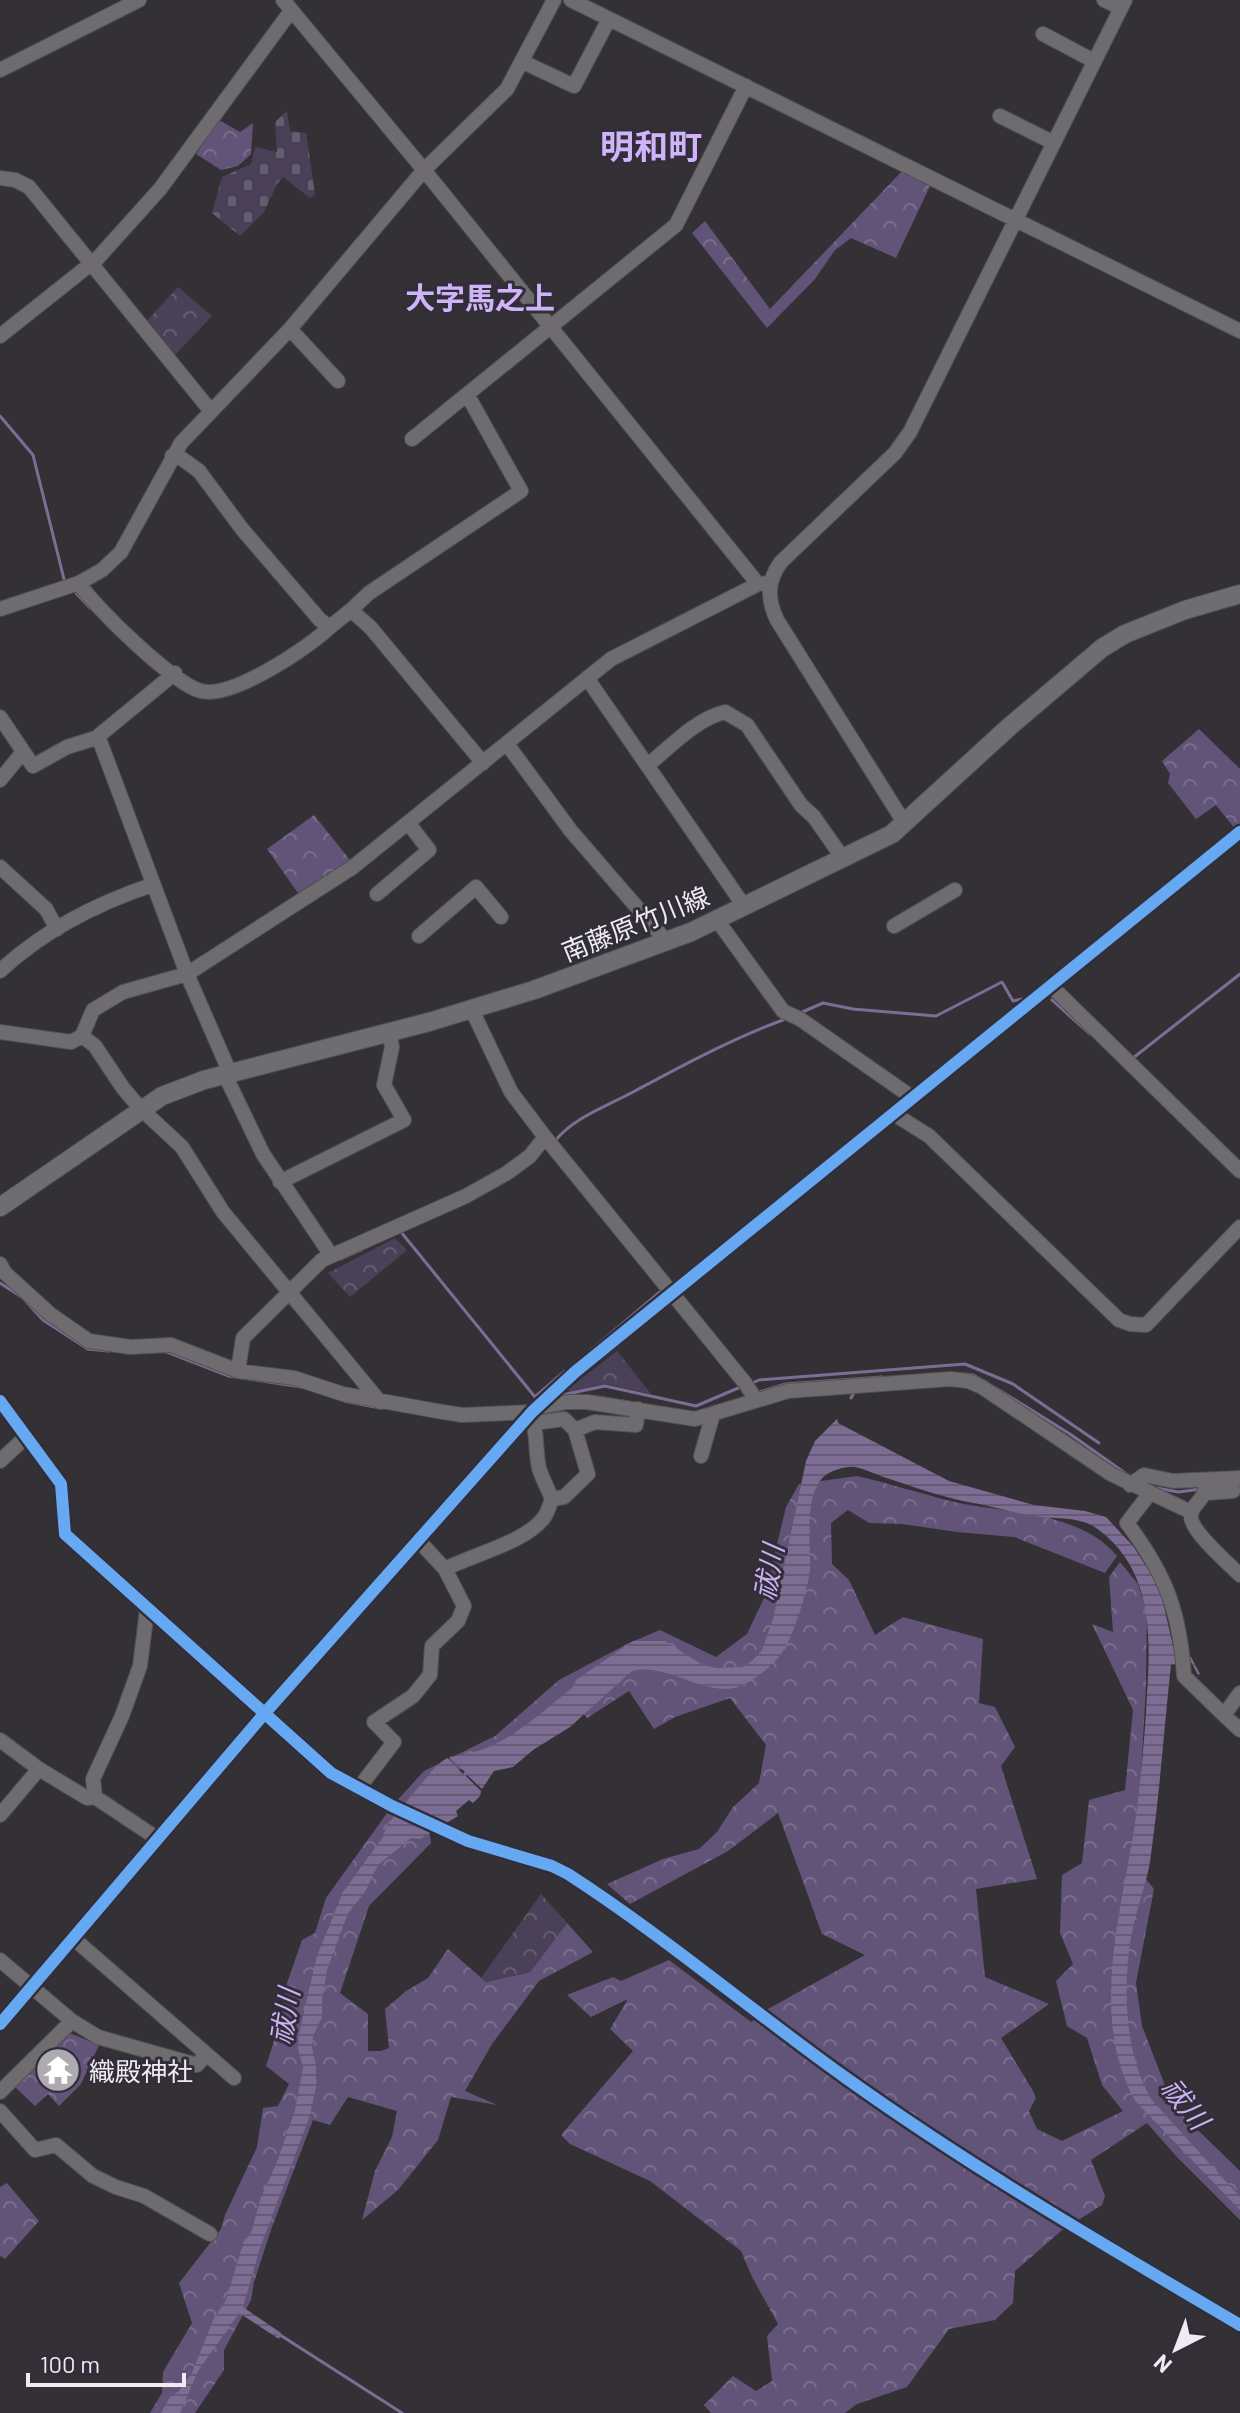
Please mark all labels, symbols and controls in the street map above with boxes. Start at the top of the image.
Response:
district label: 明和町 [600,125,702,166]
district label: 大字馬之上 [405,279,555,315]
street label: 南藤原竹川線 [557,879,713,967]
water label: 祓川 [746,1539,790,1603]
water label: 祓川 [263,1983,306,2046]
temple icon: 織殿神社 [34,2046,82,2094]
place label: 織殿神社 [89,2055,193,2086]
water label: 祓川 [1155,2071,1219,2138]
north arrow [1136,2309,1216,2389]
scale bar [28,2337,184,2387]
text: 100 m [40,2349,100,2378]
text: N [1148,2350,1176,2379]

